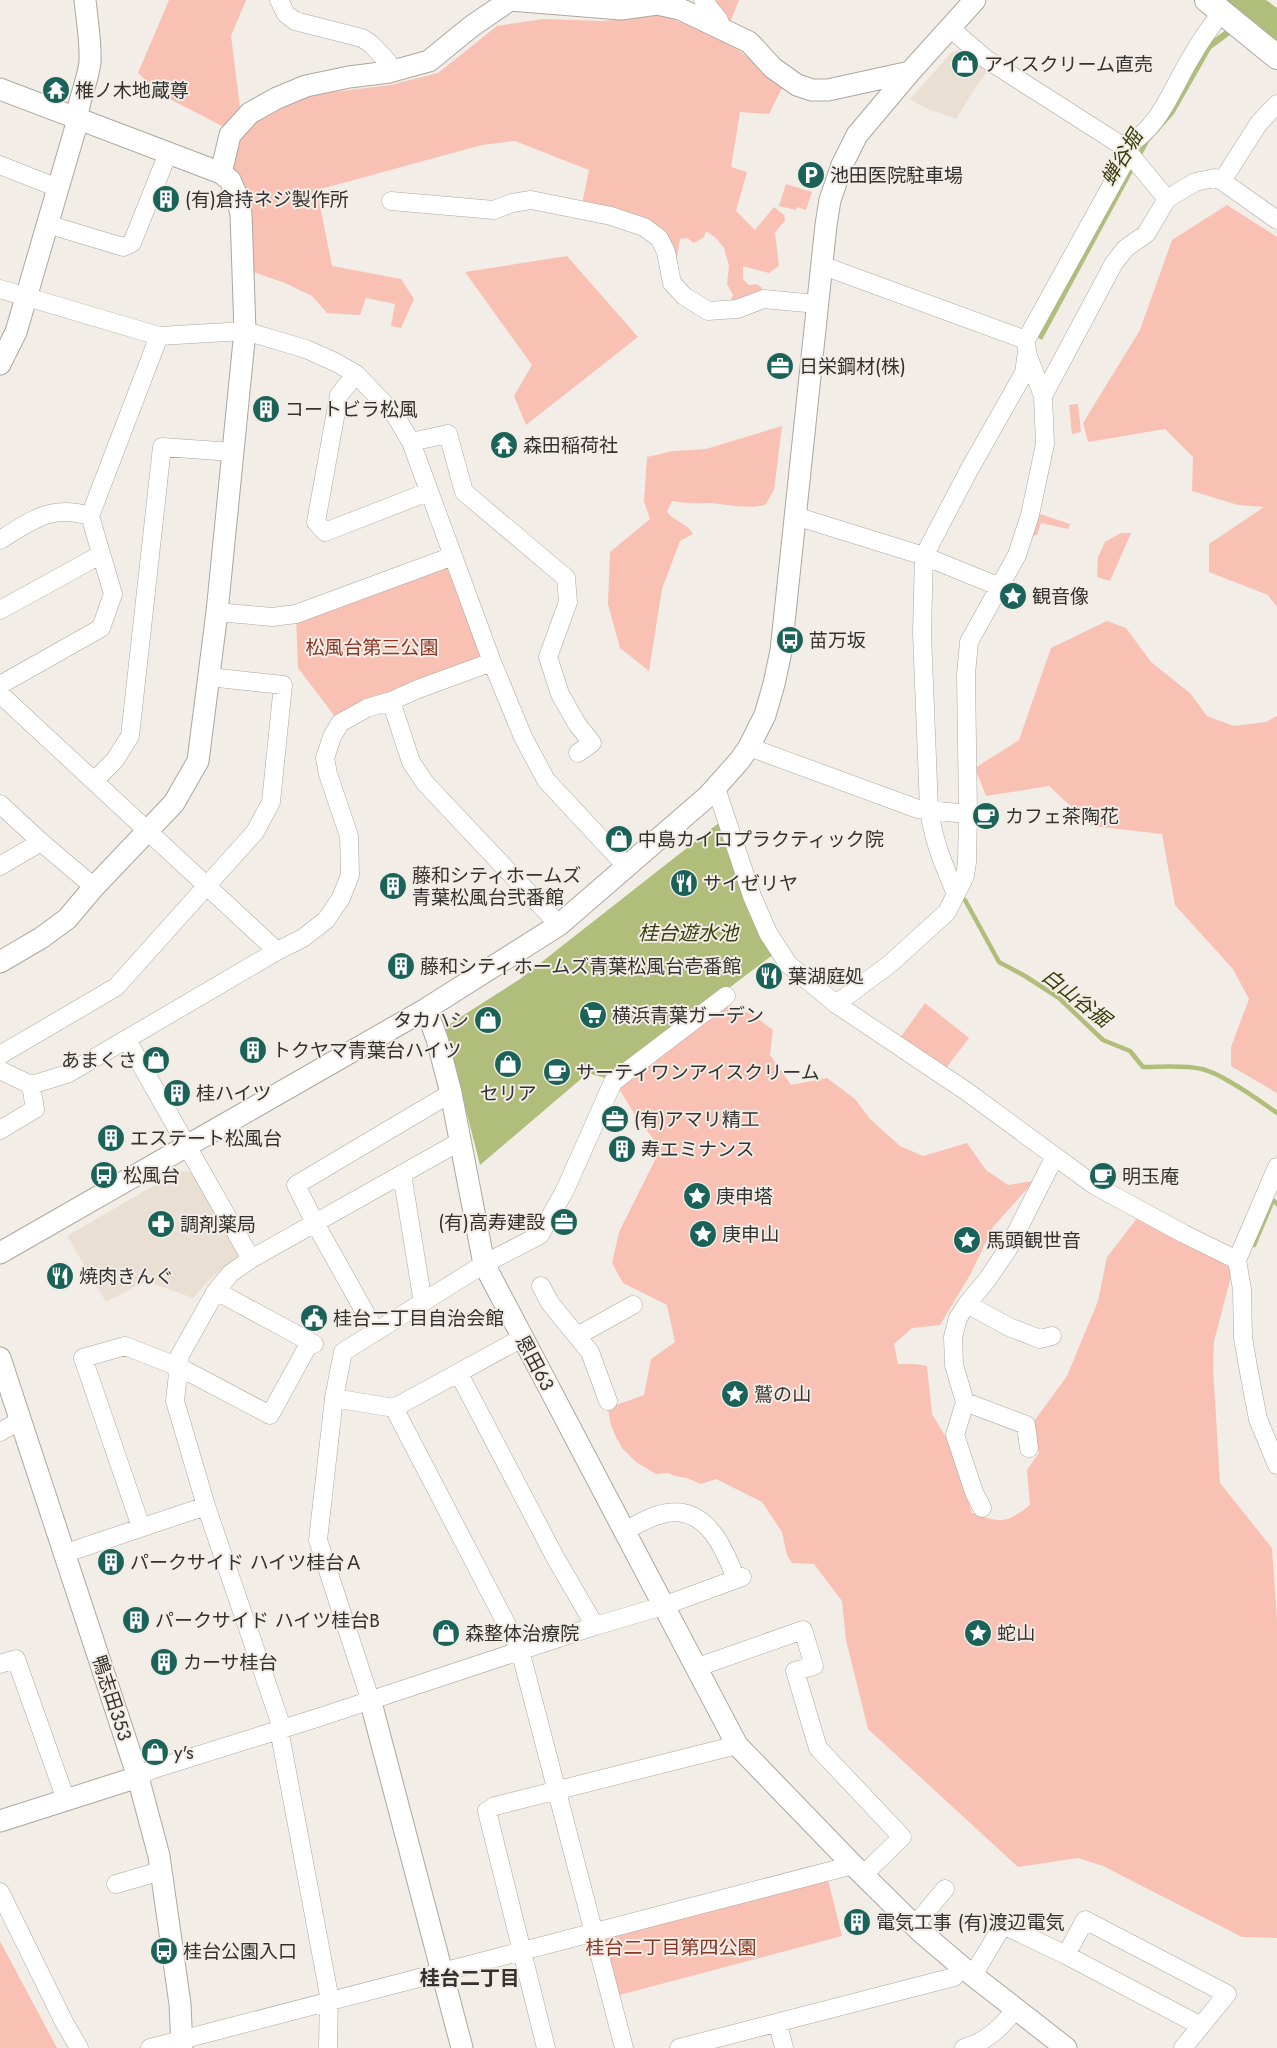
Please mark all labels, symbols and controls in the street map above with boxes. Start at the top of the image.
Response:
shop icon: アイスクリーム直売 [950,49,980,79]
place label: アイスクリーム直売 [984,51,1153,78]
temple icon: 椎ノ木地蔵尊 [41,75,71,105]
place label: 椎ノ木地蔵尊 [75,77,189,104]
water label: 蝉谷堀 [1094,122,1151,191]
parking icon: 池田医院駐車場 [796,160,826,190]
place label: 池田医院駐車場 [830,162,963,189]
building icon: (有)倉持ネジ製作所 [151,184,181,214]
place label: (有)倉持ネジ製作所 [185,186,349,213]
office icon: 日栄鋼材(株) [765,351,795,381]
place label: 日栄鋼材(株) [799,353,906,380]
building icon: コートビラ松風 [251,394,281,424]
place label: コートビラ松風 [285,396,418,423]
temple icon: 森田稲荷社 [489,430,519,460]
place label: 森田稲荷社 [523,432,618,459]
place icon: 観音像 [998,581,1028,611]
place label: 観音像 [1032,583,1089,610]
bus stop icon: 苗万坂 [775,625,805,655]
place label: 苗万坂 [809,627,866,654]
park label: 松風台第三公園 [305,634,439,661]
cafe icon: カフェ茶陶花 [971,801,1001,831]
place label: カフェ茶陶花 [1005,803,1119,830]
shop icon: 中島カイロプラクティック院 [604,824,634,854]
place label: 中島カイロプラクティック院 [638,826,884,853]
place label: 藤和シティホームズ 青葉松風台弐番館 [412,862,581,911]
restaurant icon: サイゼリヤ [669,868,699,898]
place label: サイゼリヤ [703,870,798,897]
building icon: 藤和シティホームズ 青葉松風台弐番館 [378,871,408,901]
water label: 桂台遊水池 [638,919,740,948]
building icon: 藤和シティホームズ青葉松風台壱番館 [386,951,416,981]
place label: 藤和シティホームズ青葉松風台壱番館 [420,953,741,980]
restaurant icon: 葉湖庭処 [754,961,784,991]
water label: 白山谷掘 [1036,962,1119,1036]
place label: 葉湖庭処 [788,963,864,990]
supermarket icon: 横浜青葉ガーデン [578,1000,608,1030]
place label: 横浜青葉ガーデン [612,1002,764,1029]
shop icon: タカハシ [473,1005,503,1035]
place label: タカハシ [393,1007,469,1034]
building icon: トクヤマ青葉台ハイツ [238,1035,268,1065]
place label: トクヤマ青葉台ハイツ [272,1037,462,1064]
shop icon: あまくさ [141,1045,171,1075]
place label: あまくさ [61,1047,137,1074]
shop icon: セリア [493,1049,523,1079]
cafe icon: サーティワンアイスクリーム [542,1057,572,1087]
place label: サーティワンアイスクリーム [576,1059,820,1086]
building icon: 桂ハイツ [162,1078,192,1108]
place label: 桂ハイツ [196,1080,272,1107]
place label: セリア [479,1080,537,1107]
office icon: (有)アマリ精工 [600,1104,630,1134]
place label: (有)アマリ精工 [634,1106,760,1133]
building icon: エステート松風台 [96,1123,126,1153]
place label: エステート松風台 [130,1125,282,1152]
building icon: 寿エミナンス [607,1134,637,1164]
place label: 寿エミナンス [641,1136,755,1163]
bus stop icon: 松風台 [89,1160,119,1190]
cafe icon: 明玉庵 [1088,1161,1118,1191]
place label: 松風台 [123,1162,180,1189]
place label: 明玉庵 [1122,1163,1179,1190]
place icon: 庚申塔 [682,1181,712,1211]
place label: 庚申塔 [716,1183,773,1210]
office icon: (有)高寿建設 [549,1207,579,1237]
pharmacy icon: 調剤薬局 [146,1209,176,1239]
place label: (有)高寿建設 [438,1209,545,1236]
place label: 調剤薬局 [180,1211,256,1238]
place icon: 庚申山 [688,1219,718,1249]
place label: 庚申山 [722,1221,779,1248]
place icon: 馬頭観世音 [952,1225,982,1255]
place label: 馬頭観世音 [986,1227,1081,1254]
restaurant icon: 焼肉きんぐ [45,1261,75,1291]
place label: 焼肉きんぐ [79,1263,174,1290]
public building icon: 桂台二丁目自治会館 [299,1303,329,1333]
place label: 桂台二丁目自治会館 [333,1305,504,1332]
street label: 恩田63 [509,1330,561,1396]
place icon: 鷲の山 [720,1379,750,1409]
place label: 鷲の山 [754,1381,811,1408]
building icon: パークサイド ハイツ桂台Ａ [96,1547,126,1577]
place label: パークサイド ハイツ桂台Ａ [130,1549,363,1576]
building icon: パークサイド ハイツ桂台B [121,1605,151,1635]
place label: パークサイド ハイツ桂台B [155,1607,380,1634]
shop icon: 森整体治療院 [431,1618,461,1648]
place icon: 蛇山 [963,1618,993,1648]
place label: 森整体治療院 [465,1620,579,1647]
place label: 蛇山 [997,1620,1035,1647]
building icon: カーサ桂台 [149,1647,179,1677]
place label: カーサ桂台 [183,1649,278,1676]
street label: 鴨志田353 [85,1652,139,1744]
shop icon: y's [140,1737,170,1767]
place label: y's [174,1739,194,1766]
building icon: 電気工事 (有)渡辺電気 [842,1907,872,1937]
place label: 電気工事 (有)渡辺電気 [876,1909,1064,1936]
park label: 桂台二丁目第四公園 [585,1934,757,1961]
bus stop icon: 桂台公園入口 [149,1936,179,1966]
place label: 桂台公園入口 [183,1938,297,1965]
district label: 桂台二丁目 [420,1964,520,1993]

